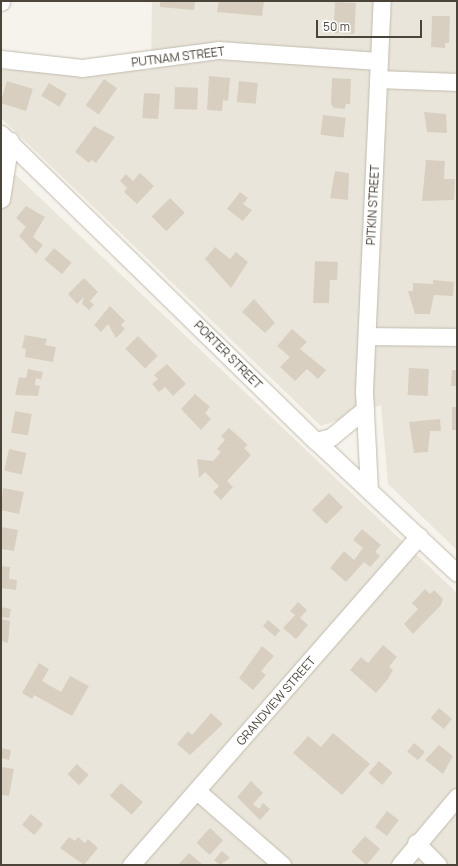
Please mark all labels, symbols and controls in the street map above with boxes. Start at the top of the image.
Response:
scale bar [318,12,424,38]
text: 50 m [323,18,350,35]
street label: PUTNAM STREET [130,44,226,70]
street label: PITKIN STREET [364,164,382,246]
street label: PORTER STREET [191,318,265,392]
street label: GRANDVIEW STREET [233,654,319,748]

